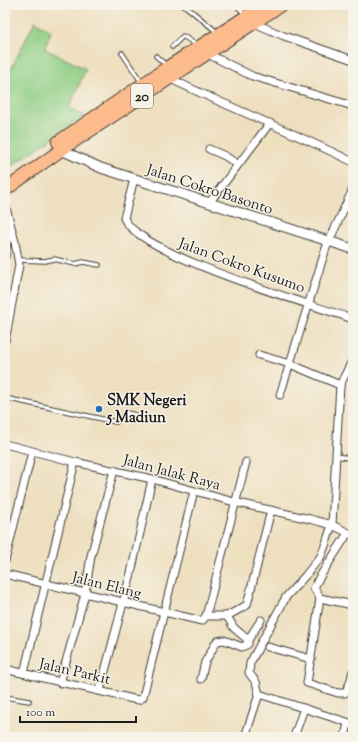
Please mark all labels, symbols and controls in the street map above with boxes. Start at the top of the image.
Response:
road number: 20 [131,84,153,108]
street label: Jalan Cokro Basonto [143,160,275,221]
street label: Jalan Cokro Kusumo [174,233,308,299]
place label: SMK Negeri 5 Madiun [106,391,187,429]
marker: SMK Negeri 5 Madiun [94,404,104,414]
street label: Jalan Jalak Raya [120,450,223,497]
street label: Jalan Elang [69,567,143,605]
street label: Jalan Parkit [36,654,112,691]
scale bar [20,698,136,724]
text: 100 m [26,704,55,722]

